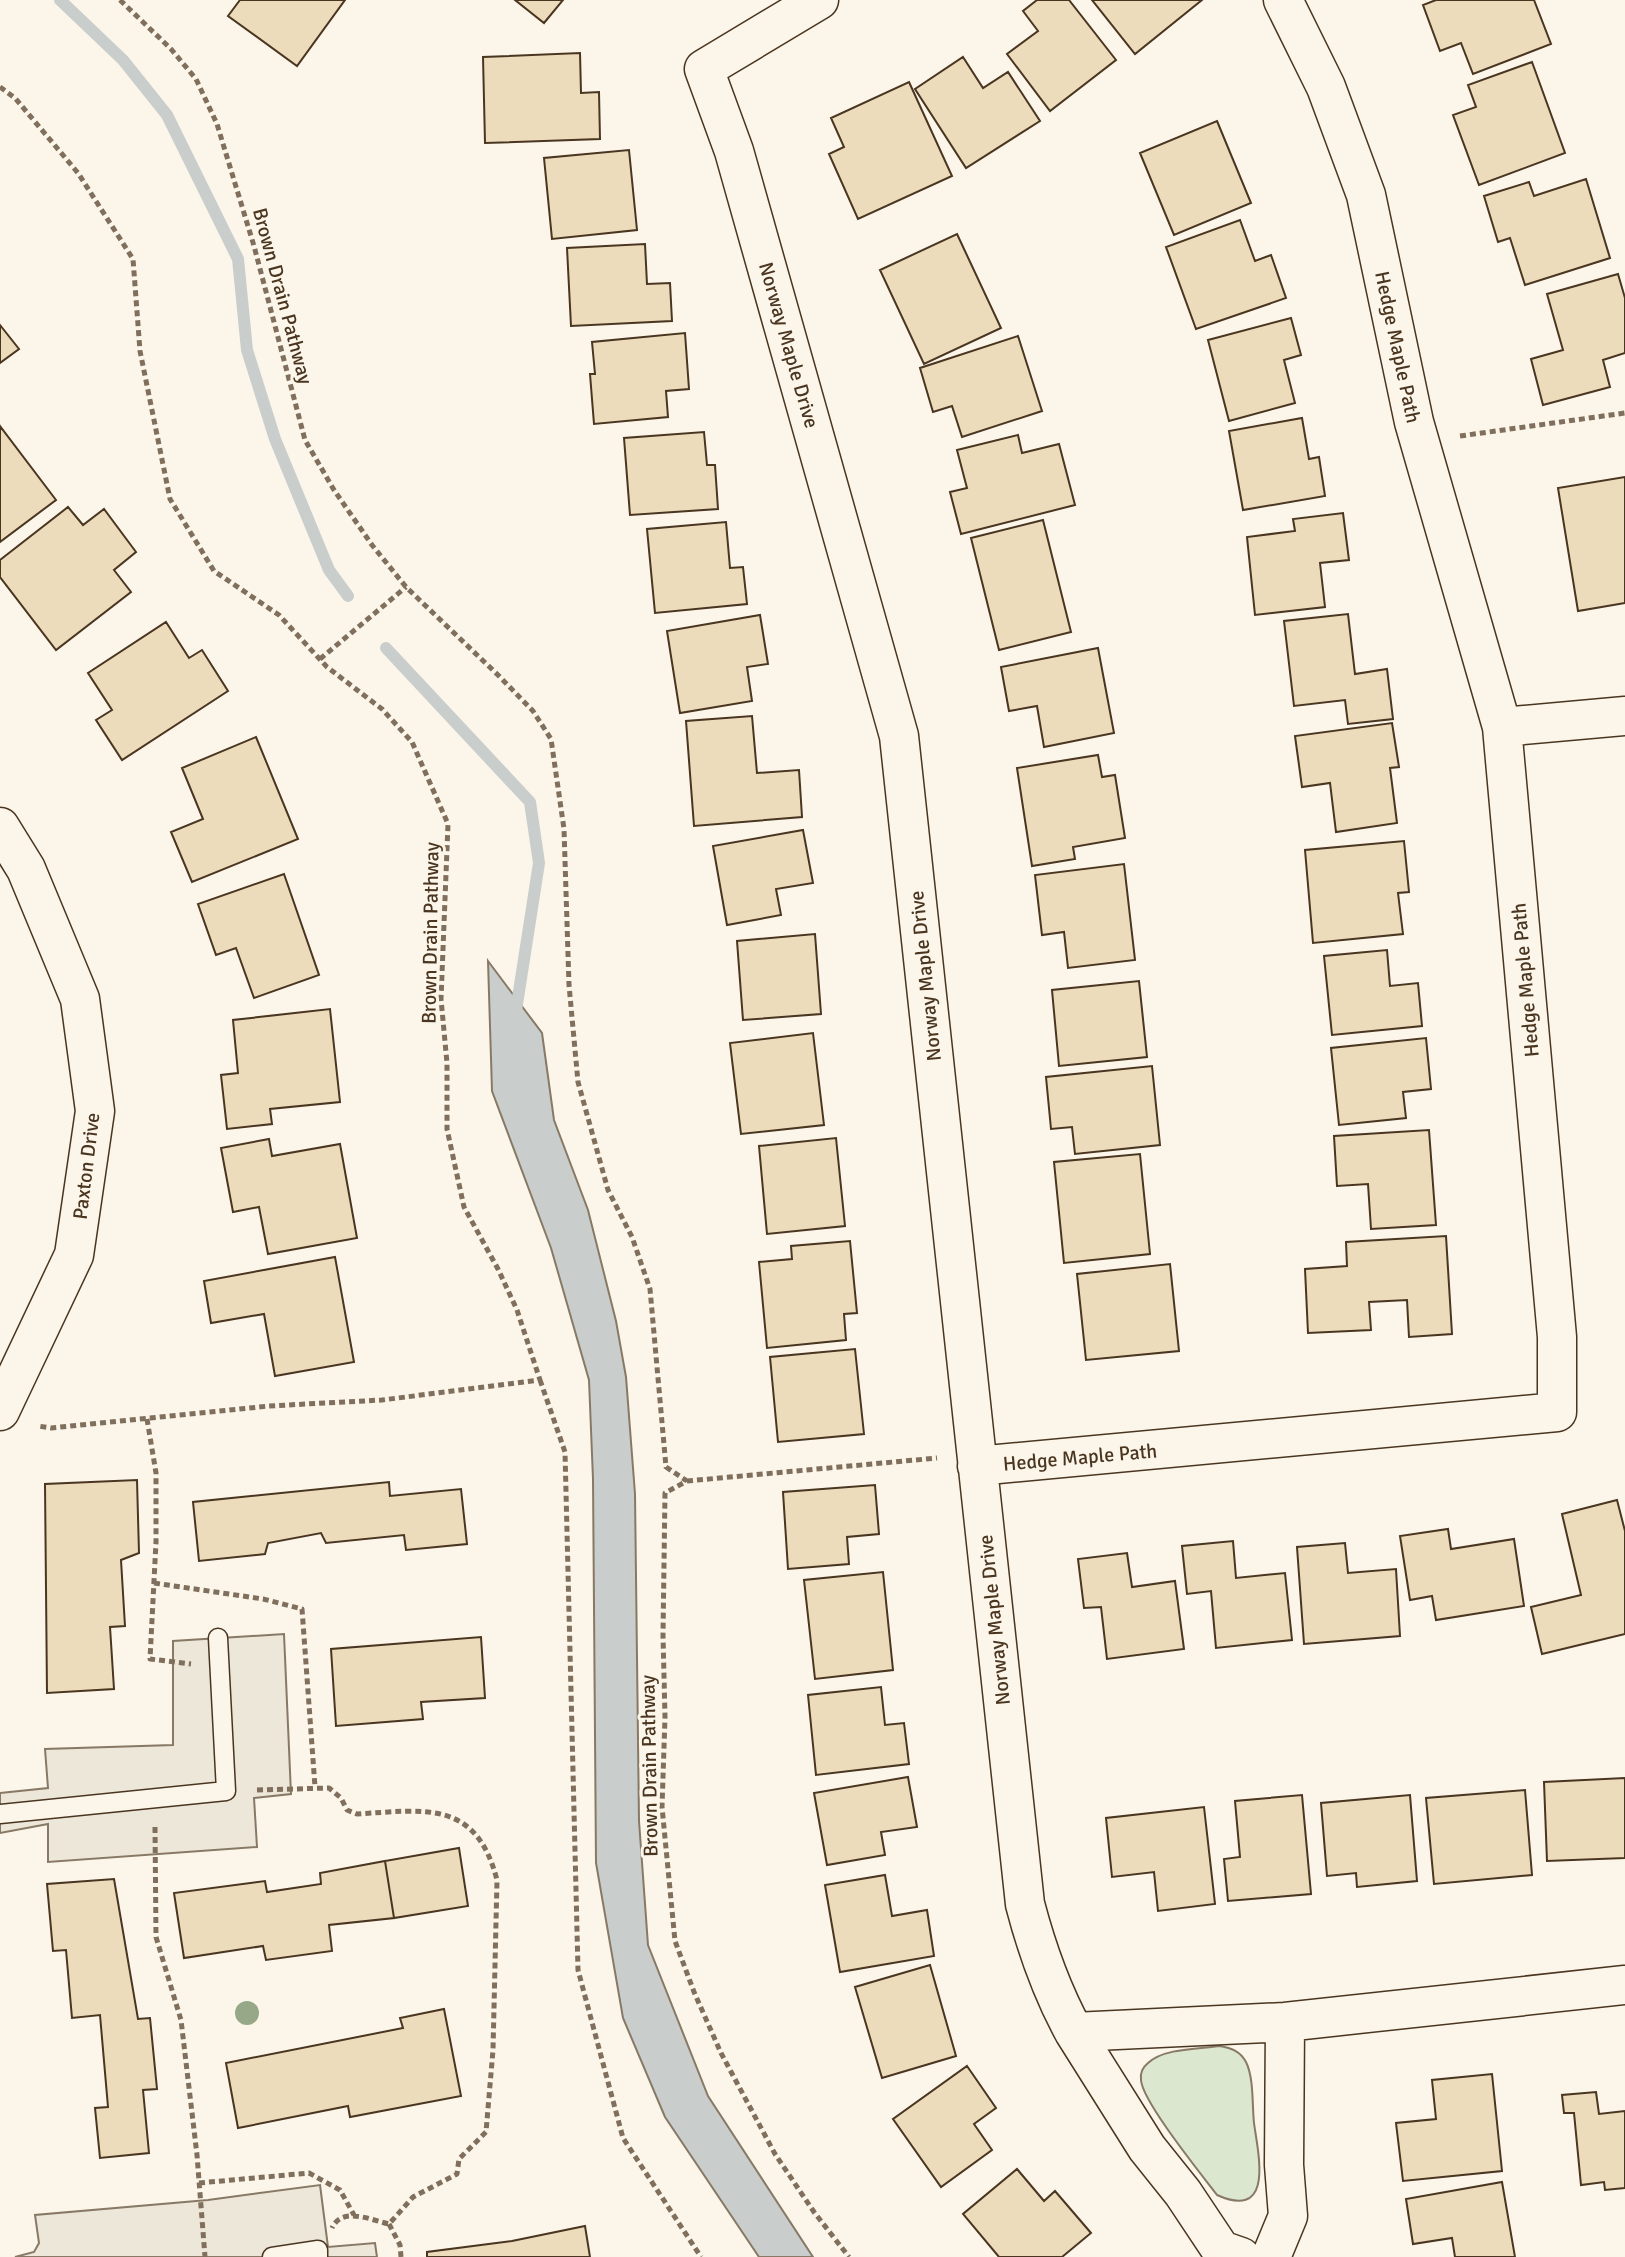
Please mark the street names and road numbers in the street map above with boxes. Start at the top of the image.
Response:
street label: Brown Drain Pathway [247,205,318,388]
street label: Norway Maple Drive [753,259,824,431]
street label: Hedge Maple Path [1369,269,1426,425]
street label: Brown Drain Pathway [416,841,445,1024]
street label: Norway Maple Drive [904,889,947,1062]
street label: Hedge Maple Path [1506,902,1545,1058]
street label: Paxton Drive [68,1111,105,1221]
street label: Hedge Maple Path [1002,1438,1158,1477]
street label: Norway Maple Drive [973,1533,1016,1706]
street label: Brown Drain Pathway [635,1674,664,1857]

